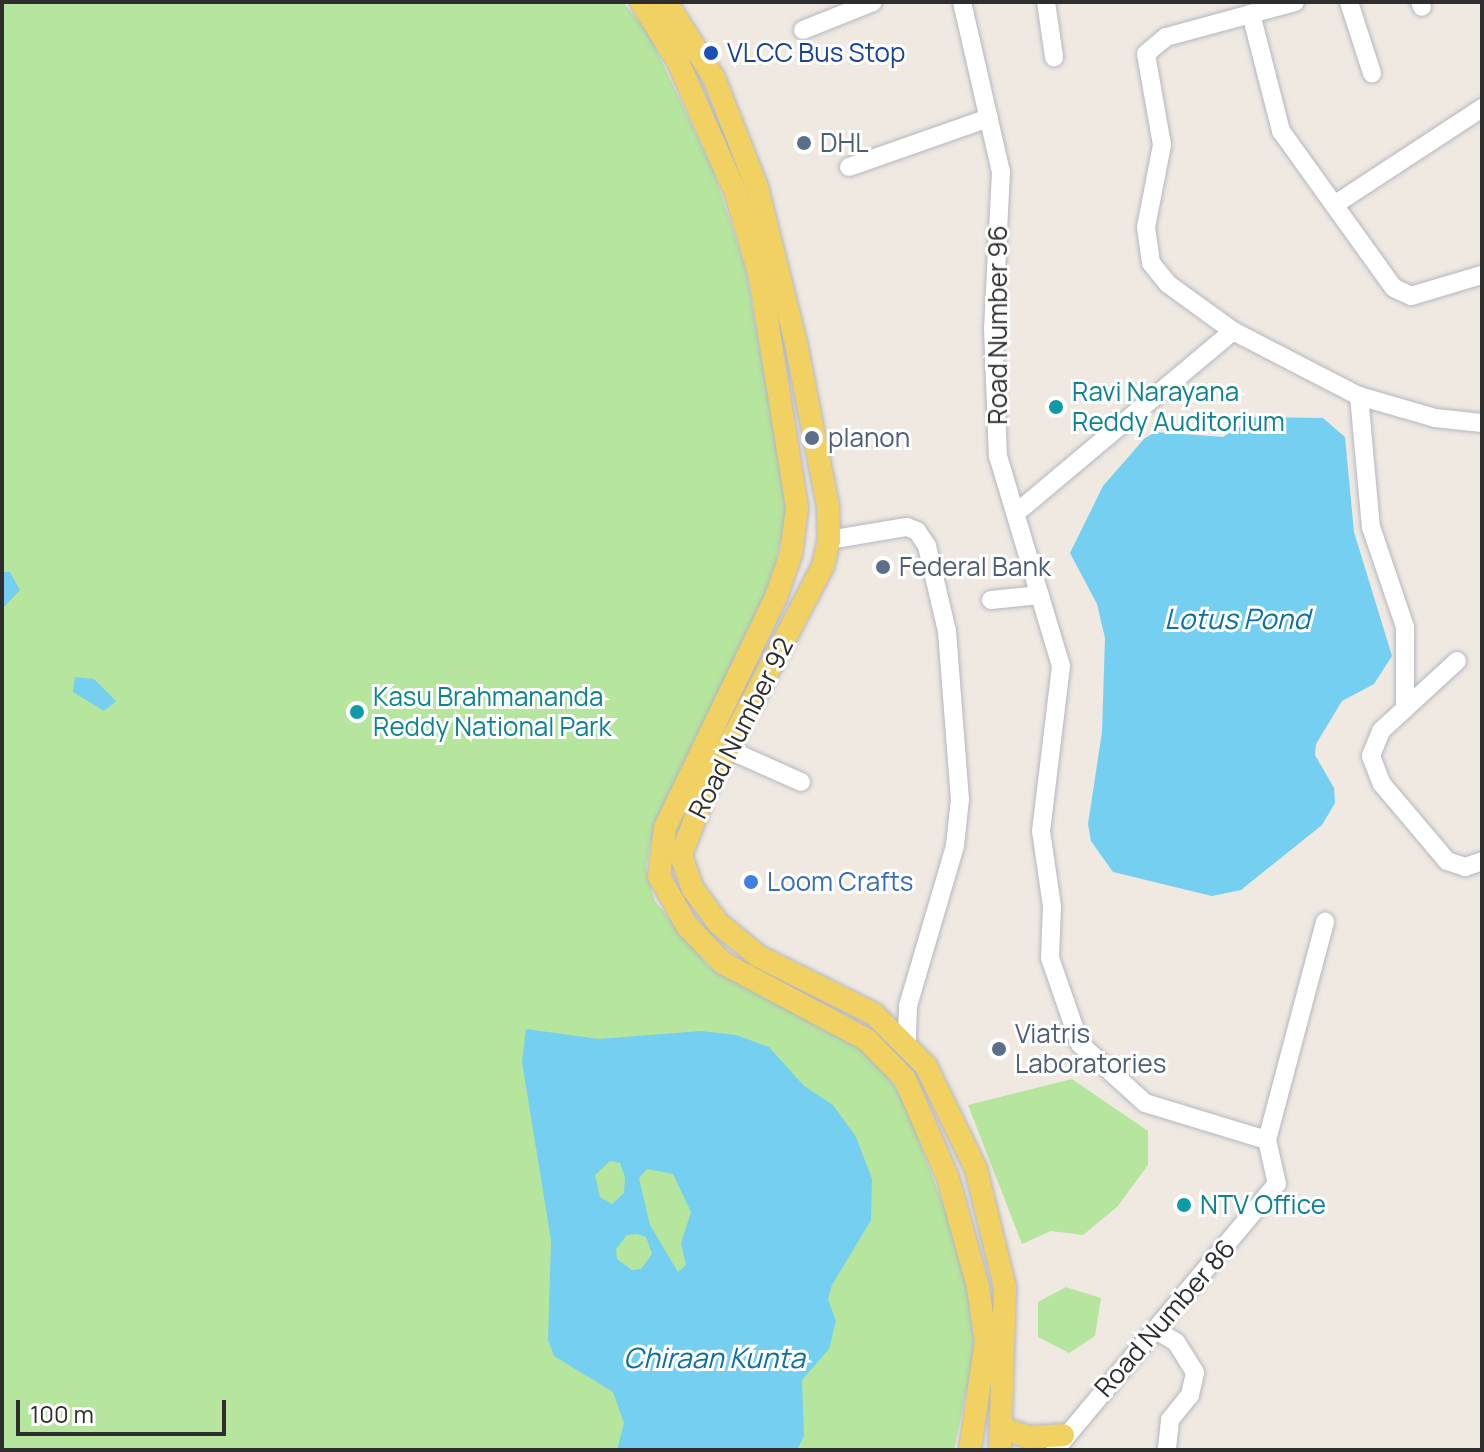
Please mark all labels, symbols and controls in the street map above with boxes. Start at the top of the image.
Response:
place label: VLCC Bus Stop [727,37,905,69]
marker: VLCC Bus Stop [702,44,720,62]
place label: DHL [820,127,869,159]
marker: DHL [795,134,813,152]
street label: Road Number 96 [982,225,1014,425]
place label: Ravi Narayana Reddy Auditorium [1072,376,1285,438]
marker: Ravi Narayana Reddy Auditorium [1047,398,1065,416]
place label: planon [828,422,910,454]
marker: planon [803,429,821,447]
place label: Federal Bank [899,551,1051,583]
marker: Federal Bank [874,558,892,576]
water label: Lotus Pond [1164,601,1310,635]
street label: Road Number 92 [682,633,800,823]
place label: Kasu Brahmananda Reddy National Park [373,681,611,742]
marker: Kasu Brahmananda Reddy National Park [348,703,366,721]
place label: Loom Crafts [767,866,913,898]
marker: Loom Crafts [742,873,760,891]
place label: Viatris Laboratories [1015,1018,1166,1080]
marker: Viatris Laboratories [990,1040,1008,1058]
place label: NTV Office [1200,1189,1326,1221]
marker: NTV Office [1175,1196,1193,1214]
street label: Road Number 86 [1088,1233,1242,1403]
water label: Chiraan Kunta [623,1340,805,1374]
scale bar [20,1384,230,1434]
text: 100 m [30,1397,94,1430]

